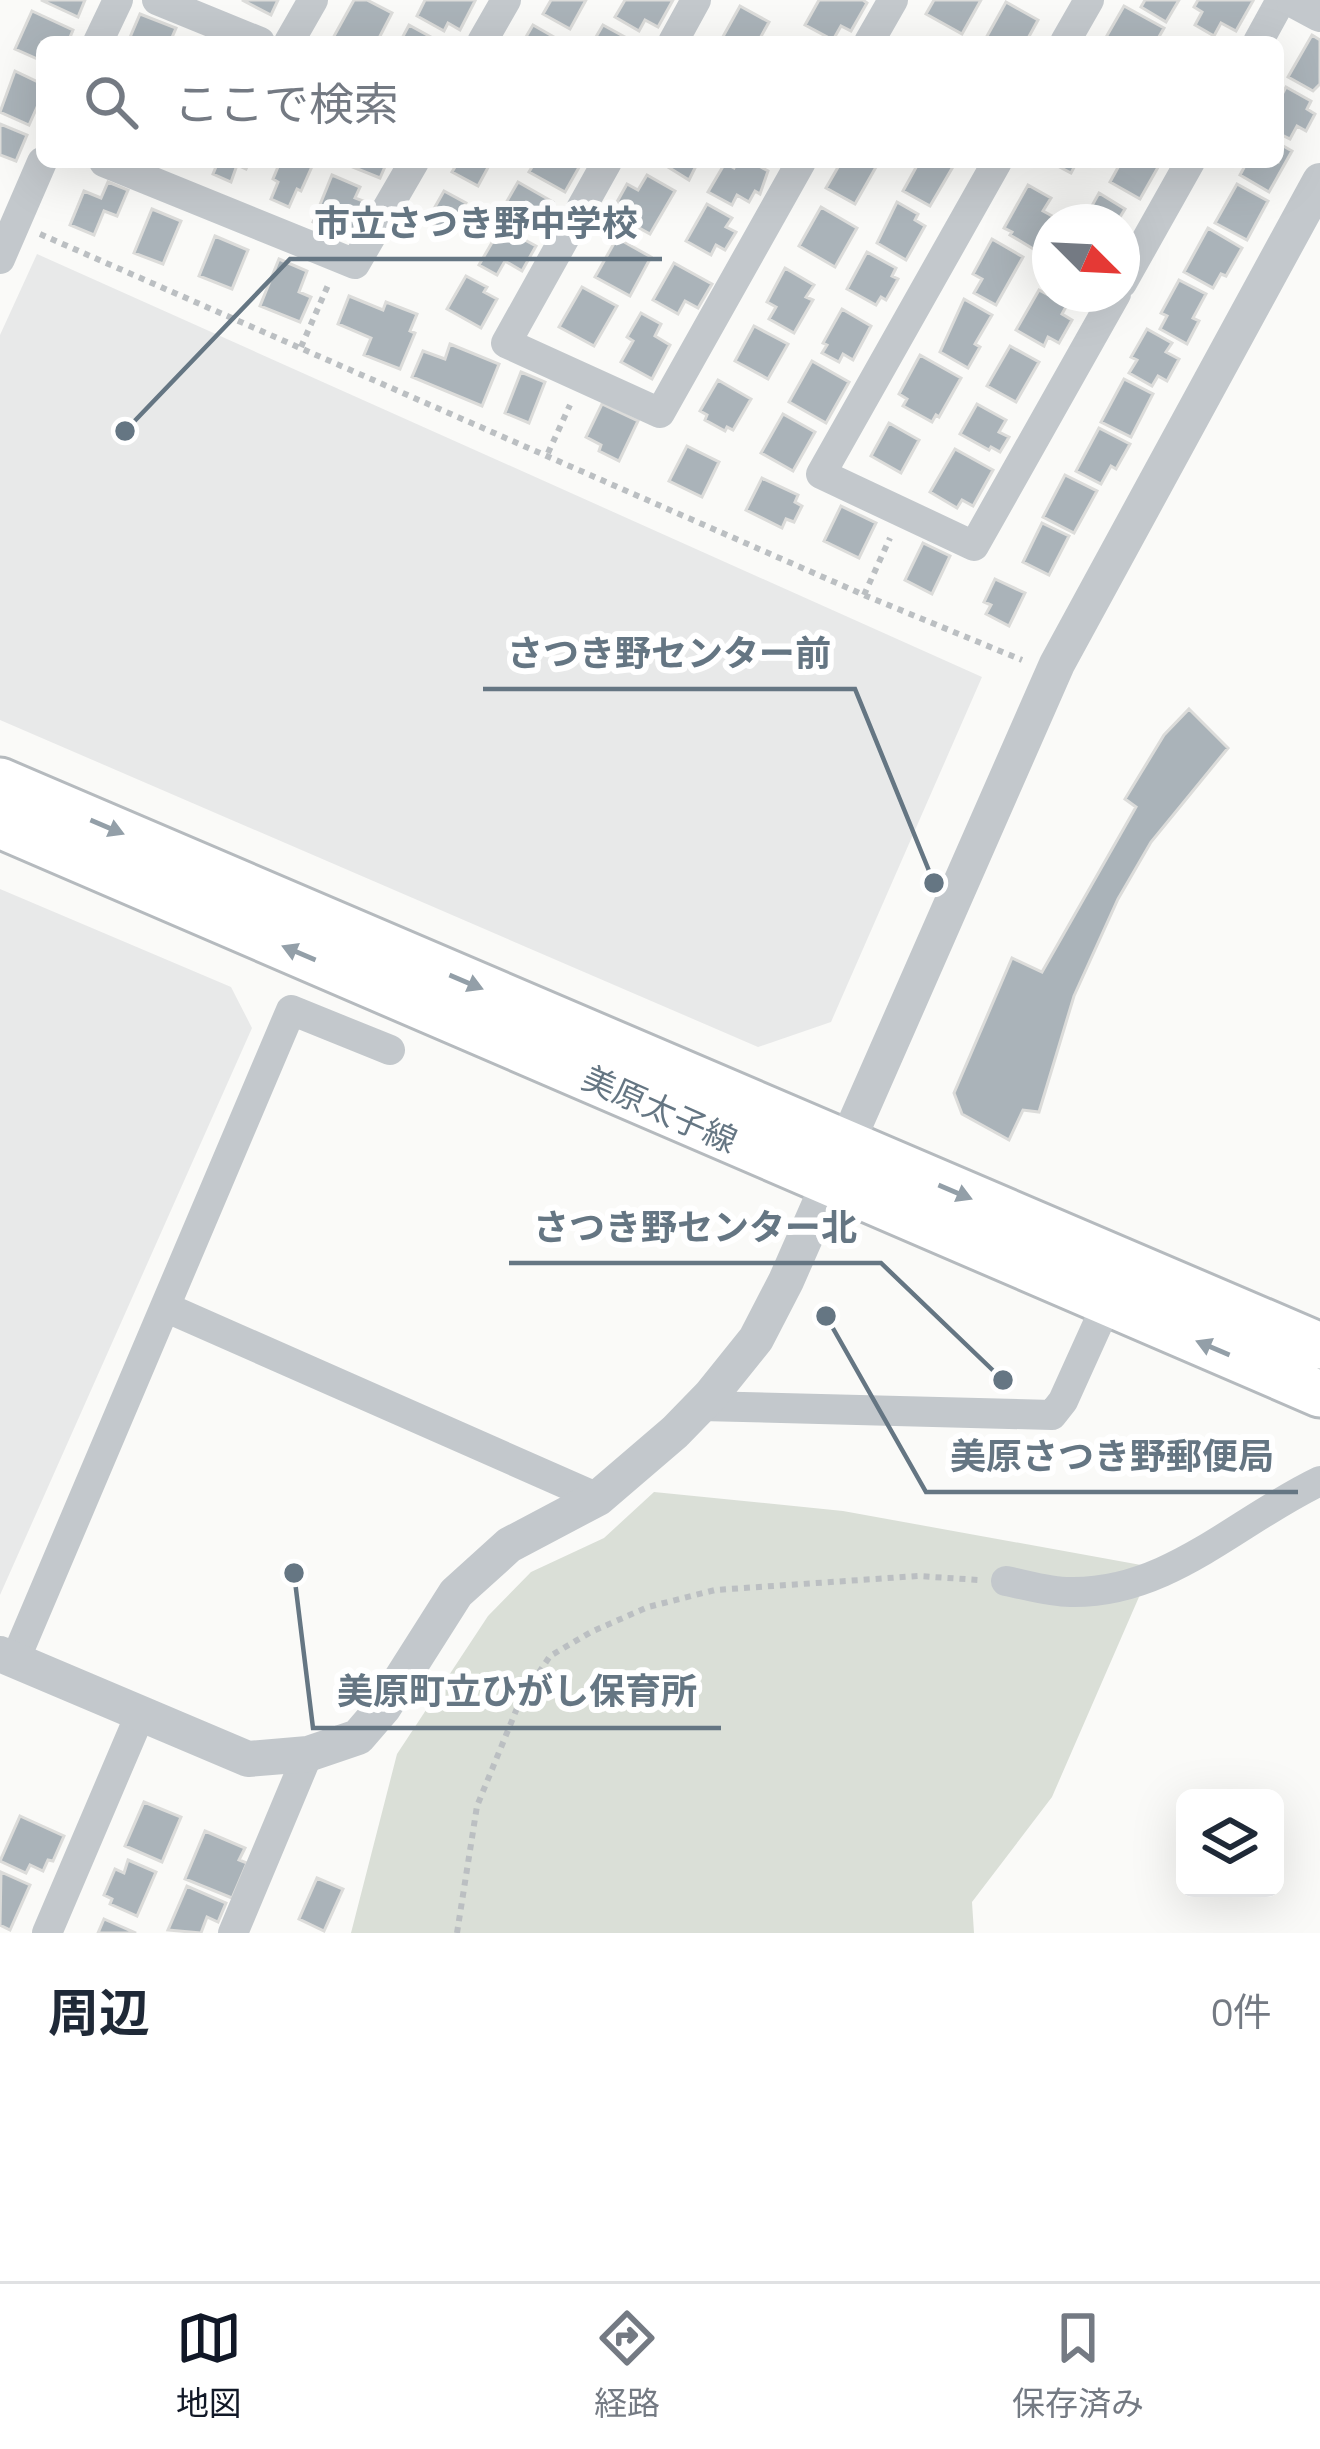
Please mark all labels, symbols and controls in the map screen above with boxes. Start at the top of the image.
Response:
search box [36,36,1284,168]
icon: search [78,69,144,135]
text: ここで検索 [174,69,399,137]
callout: 市立さつき野中学校 [290,187,662,259]
text: 市立さつき野中学校 [314,195,638,250]
north arrow [1032,204,1140,312]
callout: さつき野センター前 [483,617,855,689]
text: さつき野センター前 [507,625,831,680]
one-way arrow [90,818,126,837]
one-way arrow [281,943,317,962]
one-way arrow [448,972,483,992]
street label: 美原太子線 [574,1053,746,1165]
one-way arrow [937,1183,973,1202]
callout: さつき野センター北 [509,1191,881,1263]
text: さつき野センター北 [533,1199,857,1254]
one-way arrow [1195,1337,1230,1357]
callout: 美原さつき野郵便局 [926,1420,1298,1492]
text: 美原さつき野郵便局 [950,1428,1274,1483]
callout: 美原町立ひがし保育所 [313,1656,721,1728]
text: 美原町立ひがし保育所 [337,1663,697,1718]
map controls [1176,1789,1284,1897]
button: layers [1176,1789,1284,1897]
text: 周辺 [48,1973,150,2051]
text: 0件 [1211,1982,1272,2041]
tab: 地図 [176,2305,242,2428]
tab: 経路 [594,2305,660,2428]
tab: 保存済み [1012,2305,1144,2428]

